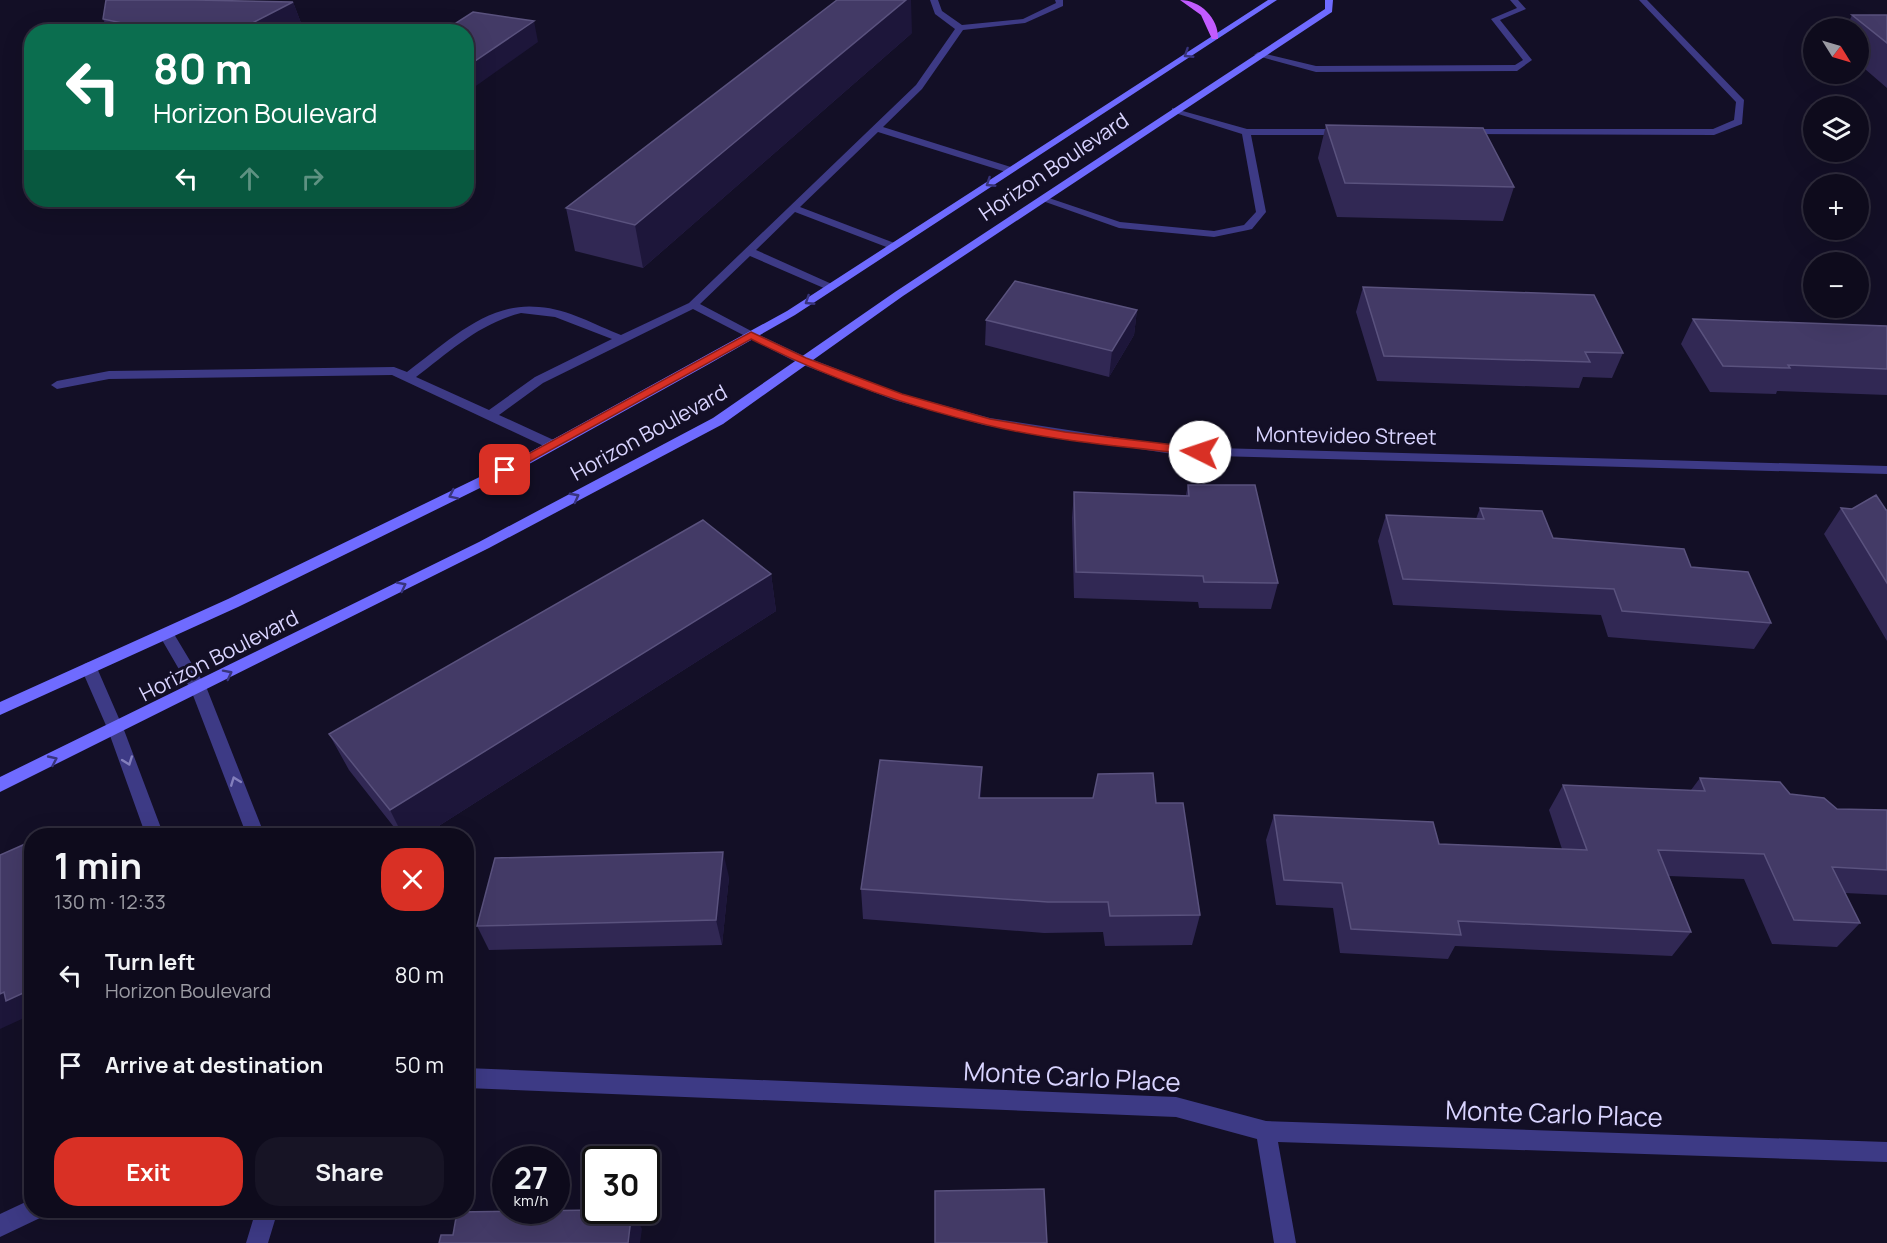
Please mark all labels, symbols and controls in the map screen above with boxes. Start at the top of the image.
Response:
north arrow [1803,18,1869,84]
map controls [1803,18,1869,318]
text: 80 m [153,39,253,97]
one-way arrow [1184,47,1195,58]
icon: left [54,48,132,126]
text: Horizon Boulevard [153,94,378,131]
button: layers [1803,96,1869,162]
street label: Horizon Boulevard [973,106,1134,227]
icon: left [170,162,203,195]
icon: ahead [233,162,266,195]
icon: right [296,162,329,195]
button: + [1803,174,1869,240]
one-way arrow [986,176,996,188]
button: − [1803,252,1869,318]
one-way arrow [805,294,816,305]
street label: Horizon Boulevard [565,378,732,487]
street label: Montevideo Street [1255,419,1437,451]
position arrow [1168,420,1232,484]
pin [479,444,530,495]
icon: arrive [488,453,521,486]
one-way arrow [449,488,460,500]
one-way arrow [569,493,579,504]
one-way arrow [396,582,407,594]
street label: Horizon Boulevard [134,603,303,707]
one-way arrow [221,670,232,681]
one-way arrow [120,755,133,766]
one-way arrow [46,756,57,768]
one-way arrow [230,776,242,787]
text: 1 min [54,841,142,890]
button: close [381,848,444,911]
text: 130 m · 12:33 [54,888,166,915]
text: Turn left [105,947,195,977]
icon: left [54,959,87,992]
text: 80 m [395,960,444,990]
text: Horizon Boulevard [105,977,271,1004]
icon: arrive [54,1049,87,1082]
text: Arrive at destination [105,1050,323,1080]
text: 50 m [395,1050,444,1080]
street label: Monte Carlo Place [963,1052,1182,1100]
street label: Monte Carlo Place [1445,1091,1663,1135]
button: Exit [54,1137,243,1206]
button: Share [255,1137,444,1206]
speed limit sign: 30 [582,1146,660,1224]
text: 27 [514,1157,548,1198]
text: km/h [514,1190,548,1211]

